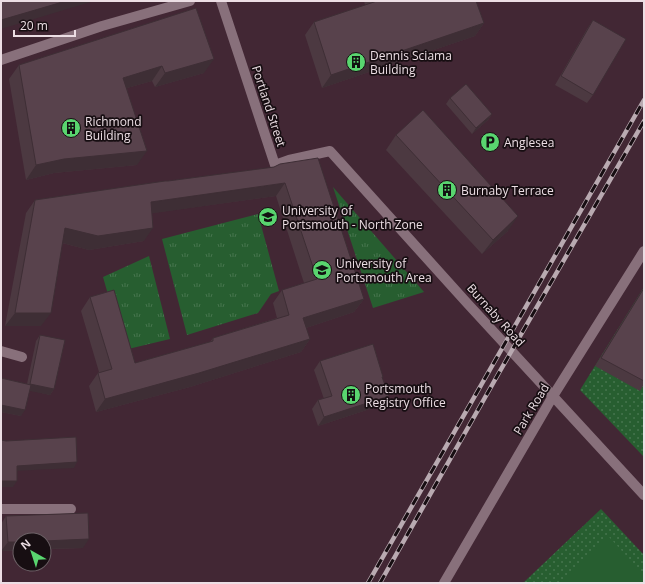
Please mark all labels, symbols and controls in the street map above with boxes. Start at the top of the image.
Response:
scale bar [14,12,75,38]
text: 20 m [20,17,48,34]
place label: Dennis Sciama Building [370,47,452,78]
building icon: Dennis Sciama Building [345,51,367,73]
street label: Portland Street [248,63,290,149]
place label: Richmond Building [85,113,142,144]
building icon: Richmond Building [60,117,82,139]
parking icon: Anglesea [479,131,501,153]
place label: Anglesea [504,134,554,151]
building icon: Burnaby Terrace [436,179,458,201]
place label: Burnaby Terrace [461,182,554,199]
place label: University of Portsmouth - North Zone [282,202,423,233]
school or university icon: University of Portsmouth - North Zone [257,206,279,228]
place label: University of Portsmouth Area [336,255,432,286]
school or university icon: University of Portsmouth Area [311,259,333,281]
street label: Burnaby Road [463,280,529,350]
place label: Portsmouth Registry Office [365,380,446,411]
street label: Park Road [509,380,553,438]
building icon: Portsmouth Registry Office [340,384,362,406]
north arrow [12,532,52,572]
text: N [17,535,34,552]

